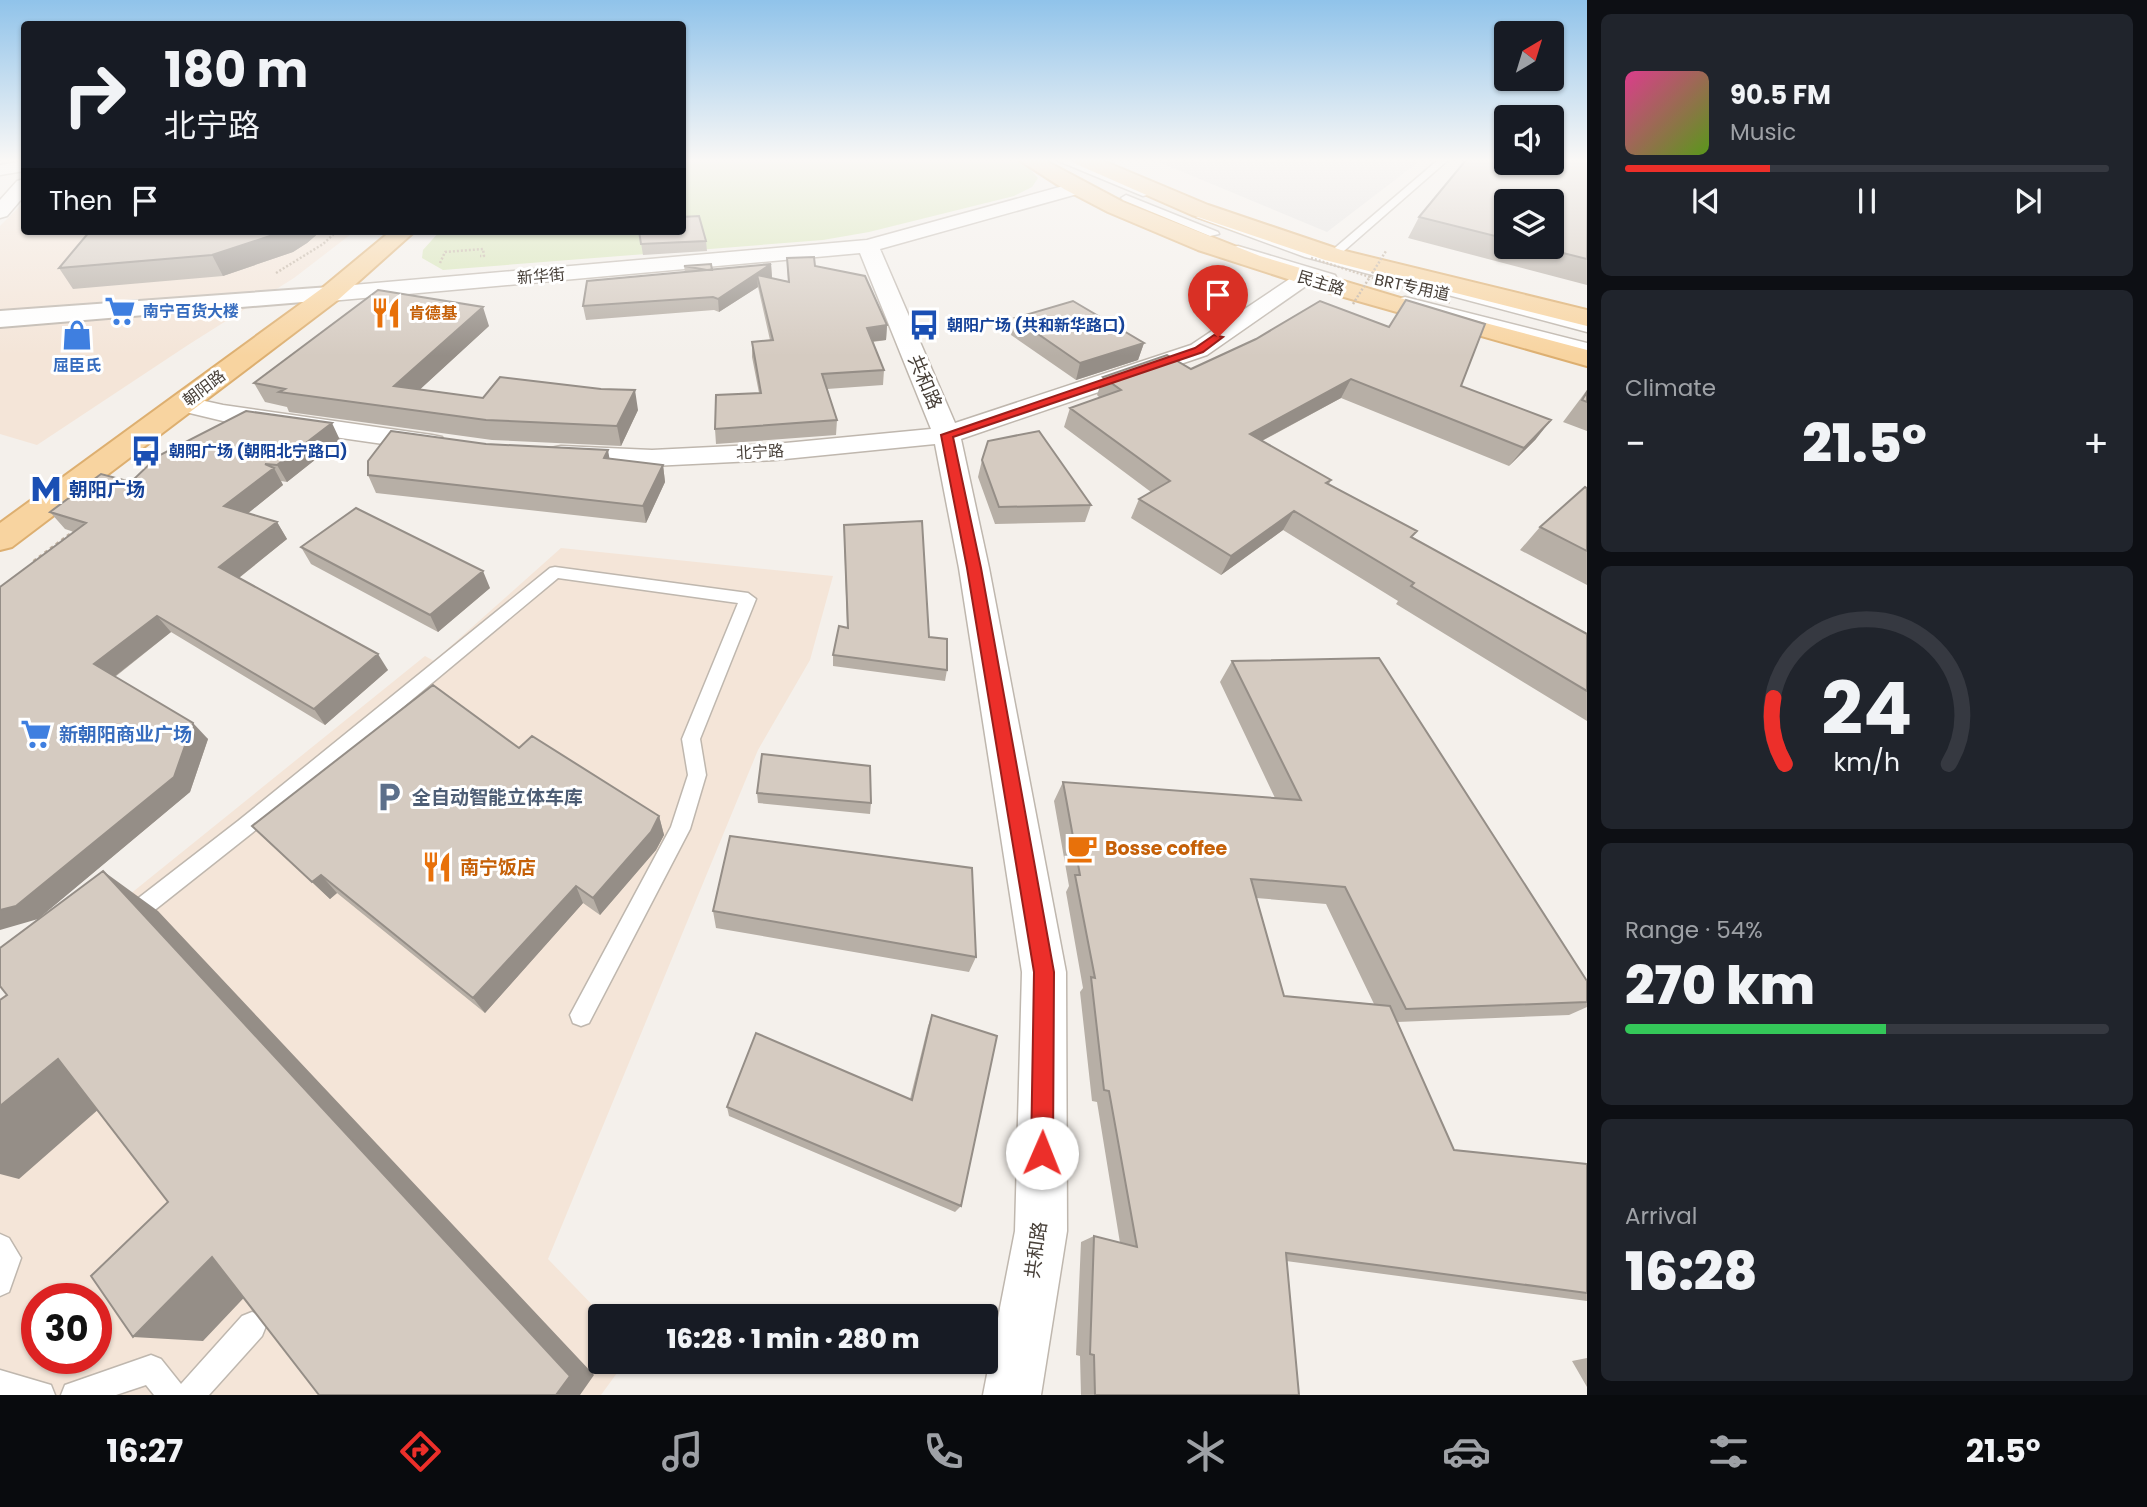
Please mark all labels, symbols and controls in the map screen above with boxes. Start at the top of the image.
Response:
north arrow [1494,21,1564,91]
map controls [1494,21,1564,259]
text: 180 m [164,36,308,104]
icon: right [49,49,140,140]
text: 90.5 FM [1730,77,1831,113]
text: 北宁路 [164,103,260,148]
button: sound [1494,105,1564,175]
text: Music [1730,116,1796,148]
icon: arrive [126,182,164,220]
icon: previous [1687,182,1725,220]
icon: pause [1848,182,1886,220]
icon: next [2009,182,2047,220]
text: Then [49,183,112,219]
button: layers [1494,189,1564,259]
street label: 新华街 [516,262,566,290]
pin [1188,265,1248,337]
street label: 民主路 [1295,265,1347,301]
street label: BRT专用道 [1372,268,1452,306]
icon: arrive [1199,276,1237,314]
supermarket icon: 南宁百货大楼 [103,294,137,328]
restaurant icon: 肯德基 [369,296,403,330]
place label: 南宁百货大楼 [143,300,239,323]
place label: 肯德基 [409,302,458,325]
bus stop icon: 朝阳广场 (共和新华路口) [907,308,941,342]
place label: 朝阳广场 (共和新华路口) [947,314,1126,337]
shop icon: 屈臣氏 [60,318,94,352]
street label: 共和路 [901,350,949,414]
place label: 屈臣氏 [53,354,101,377]
street label: 朝阳路 [178,364,230,412]
text: Climate [1625,372,1716,404]
text: 21.5° [1802,407,1927,480]
text: − [1625,417,1646,470]
text: + [2083,417,2109,470]
bus stop icon: 朝阳广场 (朝阳北宁路口) [129,434,163,468]
street label: 北宁路 [735,439,785,465]
place label: 朝阳广场 (朝阳北宁路口) [169,440,348,463]
metro station icon: 朝阳广场 [29,472,63,506]
place label: 朝阳广场 [69,476,145,503]
text: 24 [1822,658,1912,759]
supermarket icon: 新朝阳商业广场 [19,717,53,751]
place label: 新朝阳商业广场 [59,721,192,748]
text: km/h [1834,744,1900,779]
parking icon: 全自动智能立体车库 [372,780,406,814]
place label: 全自动智能立体车库 [412,784,583,811]
cafe icon: Bosse coffee [1065,831,1099,865]
place label: Bosse coffee [1105,835,1228,862]
restaurant icon: 南宁饭店 [420,850,454,884]
place label: 南宁饭店 [460,854,536,881]
text: Range · 54% [1625,914,1763,946]
text: 270 km [1625,949,1815,1022]
position arrow [1005,1116,1079,1190]
text: Arrival [1625,1200,1697,1232]
street label: 共和路 [1019,1220,1053,1280]
text: 16:28 [1625,1235,1757,1308]
speed limit sign: 30 [21,1283,112,1374]
text: 16:28 · 1 min · 280 m [666,1321,920,1357]
icon: directions [396,1427,445,1476]
icon: music [658,1427,707,1476]
icon: phone [919,1427,968,1476]
icon: climate [1181,1427,1230,1476]
icon: car [1442,1427,1491,1476]
icon: filters [1704,1427,1753,1476]
text: 16:27 [106,1428,183,1473]
text: 21.5° [1966,1428,2041,1473]

